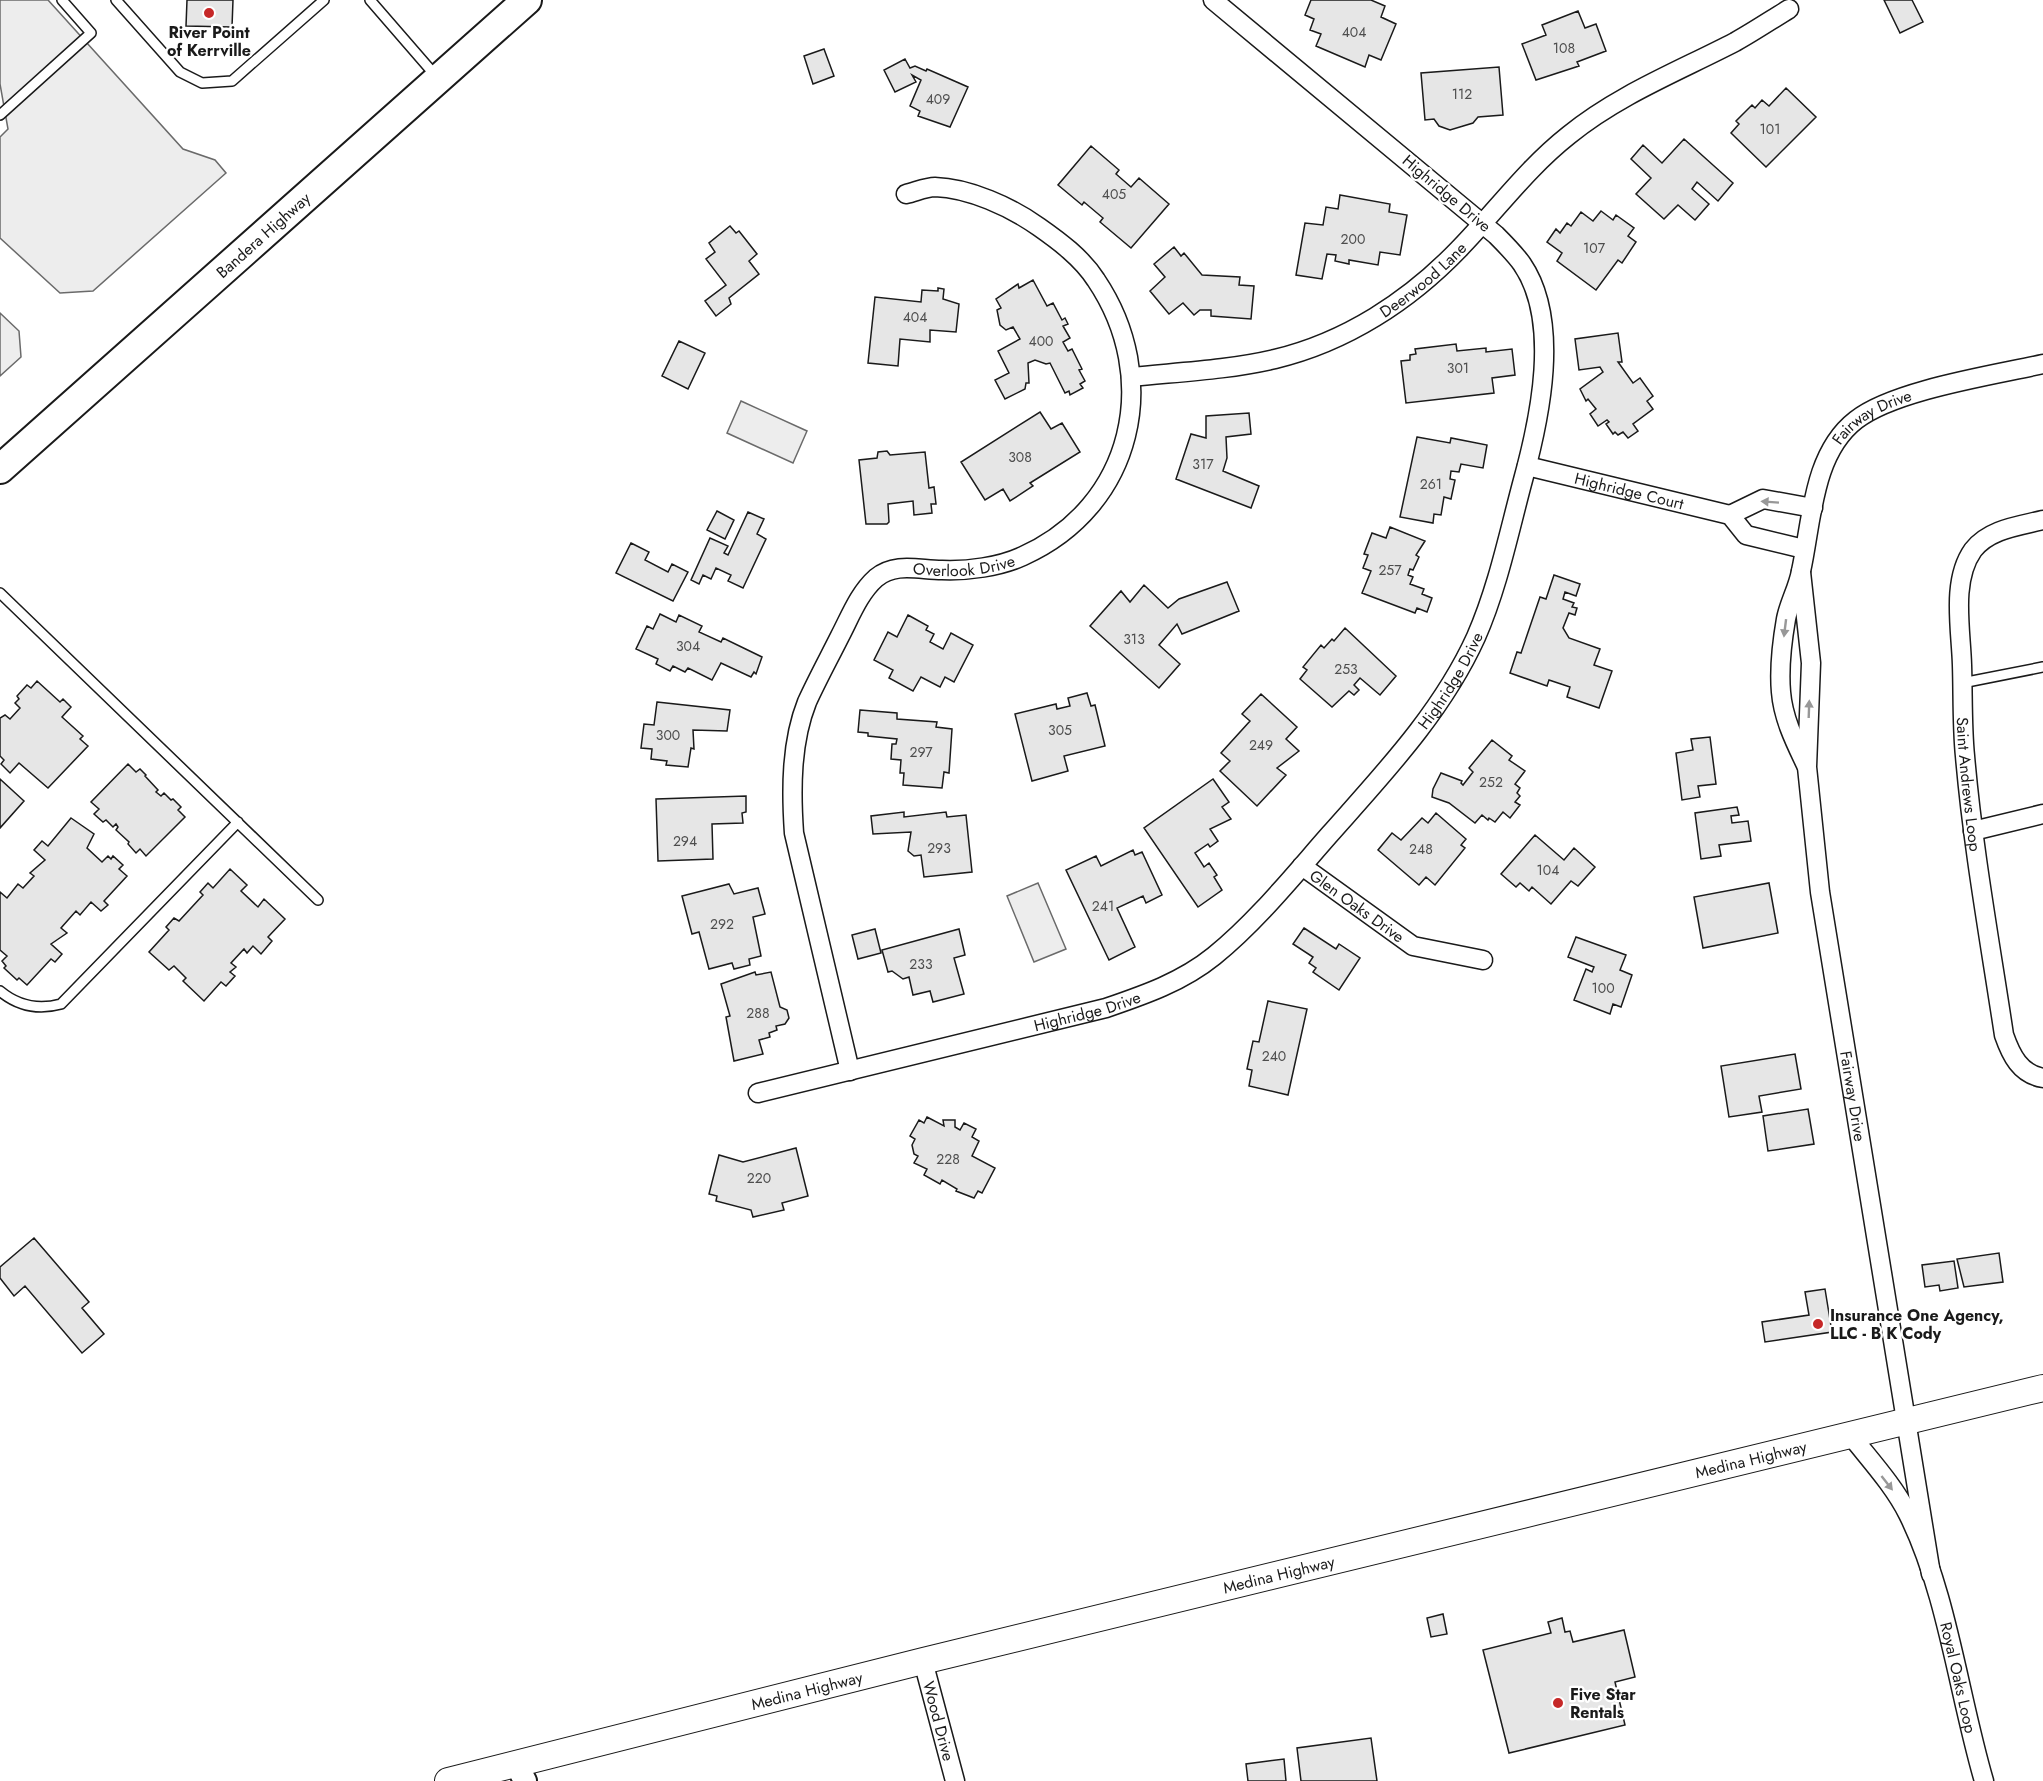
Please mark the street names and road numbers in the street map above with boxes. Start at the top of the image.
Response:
street label: Highridge Drive [1397,149,1496,237]
street label: Bandera Highway [211,187,316,284]
street label: Deerwood Lane [1375,237,1472,323]
street label: Fairway Drive [1826,384,1914,449]
street label: Highridge Court [1572,467,1686,515]
street label: Overlook Drive [912,549,1018,582]
street label: Highridge Drive [1412,629,1489,734]
street label: Saint Andrews Loop [1951,717,1987,853]
street label: Glen Oaks Drive [1305,864,1409,948]
street label: Highridge Drive [1031,986,1144,1037]
street label: Fairway Drive [1834,1049,1871,1143]
street label: Medina Highway [1693,1435,1810,1484]
street label: Medina Highway [1221,1550,1338,1599]
street label: Royal Oaks Loop [1934,1620,1982,1736]
street label: Medina Highway [749,1666,866,1716]
street label: Wood Drive [917,1679,960,1763]

